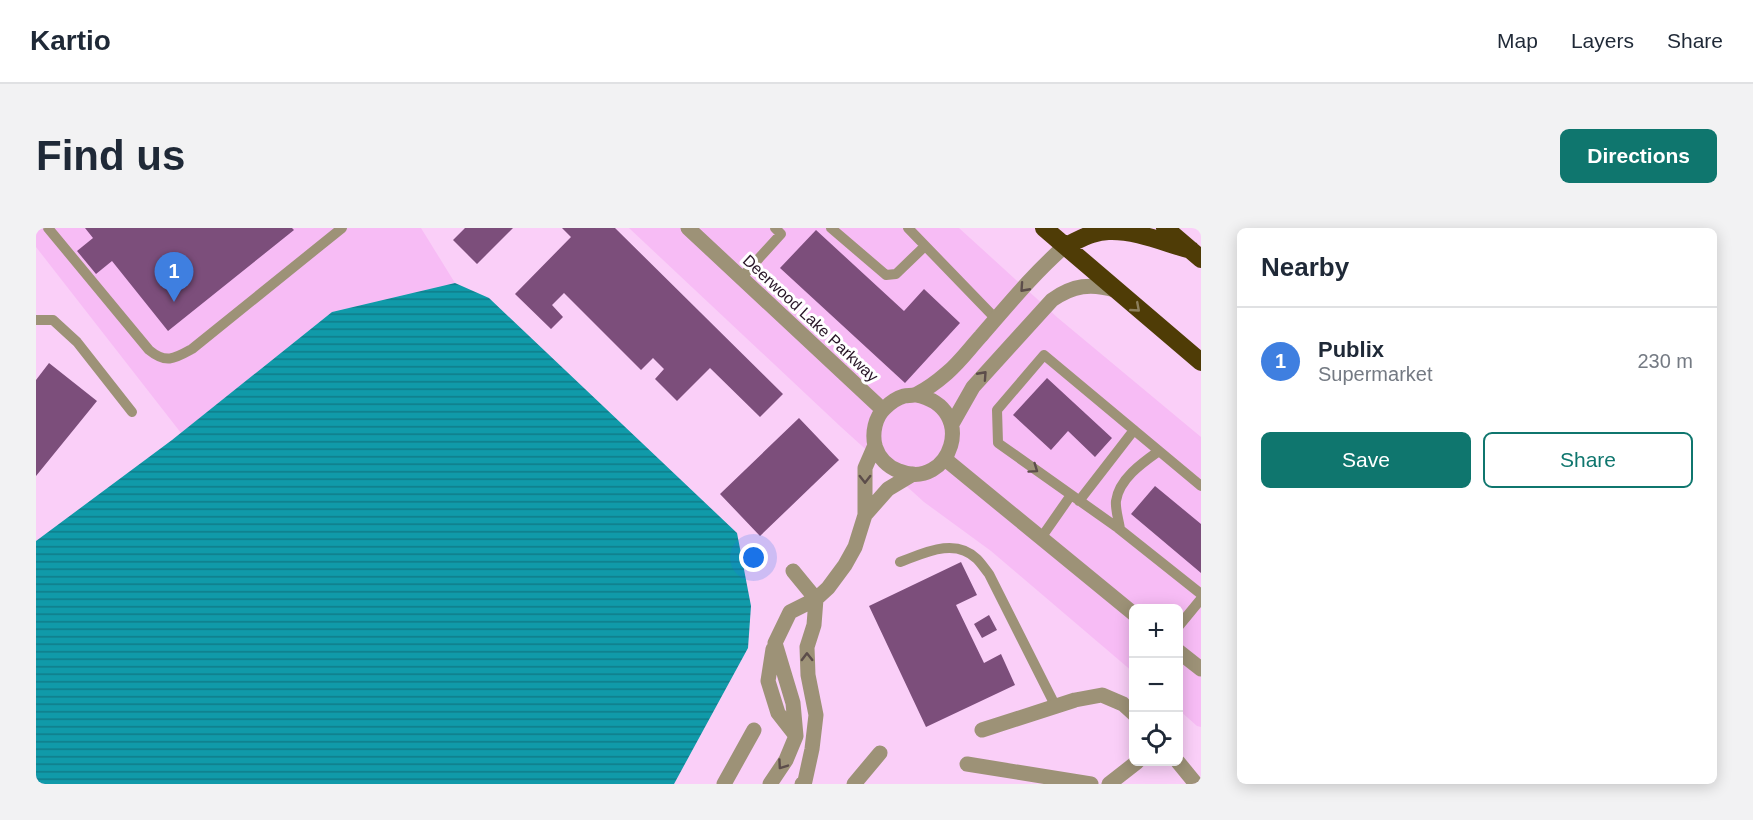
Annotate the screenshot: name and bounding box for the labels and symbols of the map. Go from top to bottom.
street label: Deerwood Lake Parkway [740,251,882,385]
pin: 1 [154,253,194,302]
one-way arrow [1020,281,1031,292]
one-way arrow [1129,301,1140,312]
one-way arrow [976,371,987,382]
one-way arrow [1028,462,1039,473]
one-way arrow [859,475,871,484]
your location [739,543,768,572]
one-way arrow [801,652,813,661]
one-way arrow [778,758,789,769]

